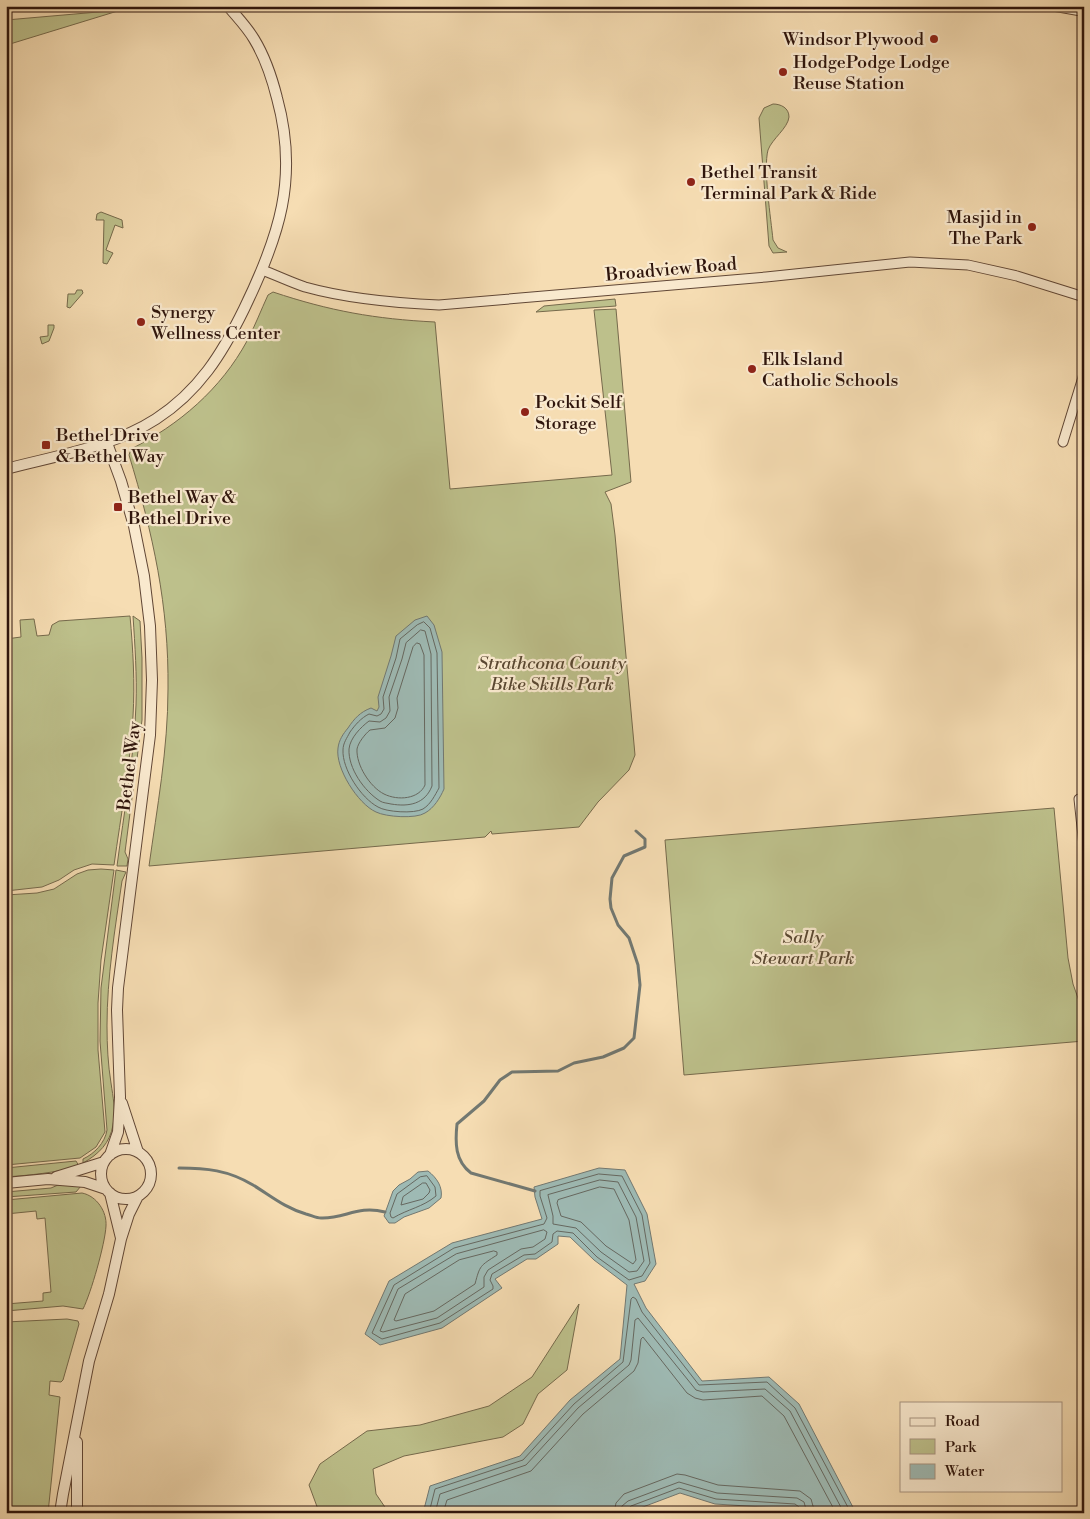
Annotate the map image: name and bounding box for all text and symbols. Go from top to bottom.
place label: Windsor Plywood [782,28,925,51]
marker: Windsor Plywood [928,33,940,45]
place label: HodgePodge Lodge Reuse Station [793,51,950,95]
marker: HodgePodge Lodge Reuse Station [777,66,789,78]
place label: Bethel Transit Terminal Park & Ride [700,161,877,205]
marker: Bethel Transit Terminal Park & Ride [685,176,697,188]
place label: Masjid in The Park [947,206,1024,250]
marker: Masjid in The Park [1026,221,1038,233]
street label: Broadview Road [603,252,738,287]
place label: Synergy Wellness Center [150,301,281,345]
marker: Synergy Wellness Center [135,316,147,328]
place label: Elk Island Catholic Schools [762,348,899,392]
marker: Elk Island Catholic Schools [746,363,758,375]
place label: Pockit Self Storage [535,391,623,435]
marker: Pockit Self Storage [519,406,531,418]
place label: Bethel Drive & Bethel Way [55,424,164,468]
marker: Bethel Drive & Bethel Way [40,439,52,451]
place label: Bethel Way & Bethel Drive [127,486,237,530]
marker: Bethel Way & Bethel Drive [112,501,124,513]
park label: Strathcona County Bike Skills Park [478,652,627,696]
street label: Bethel Way [112,720,146,813]
park label: Sally Stewart Park [752,926,854,970]
legend [900,1402,1062,1492]
text: Road [945,1412,980,1431]
text: Park [945,1438,977,1457]
text: Water [944,1462,985,1481]

